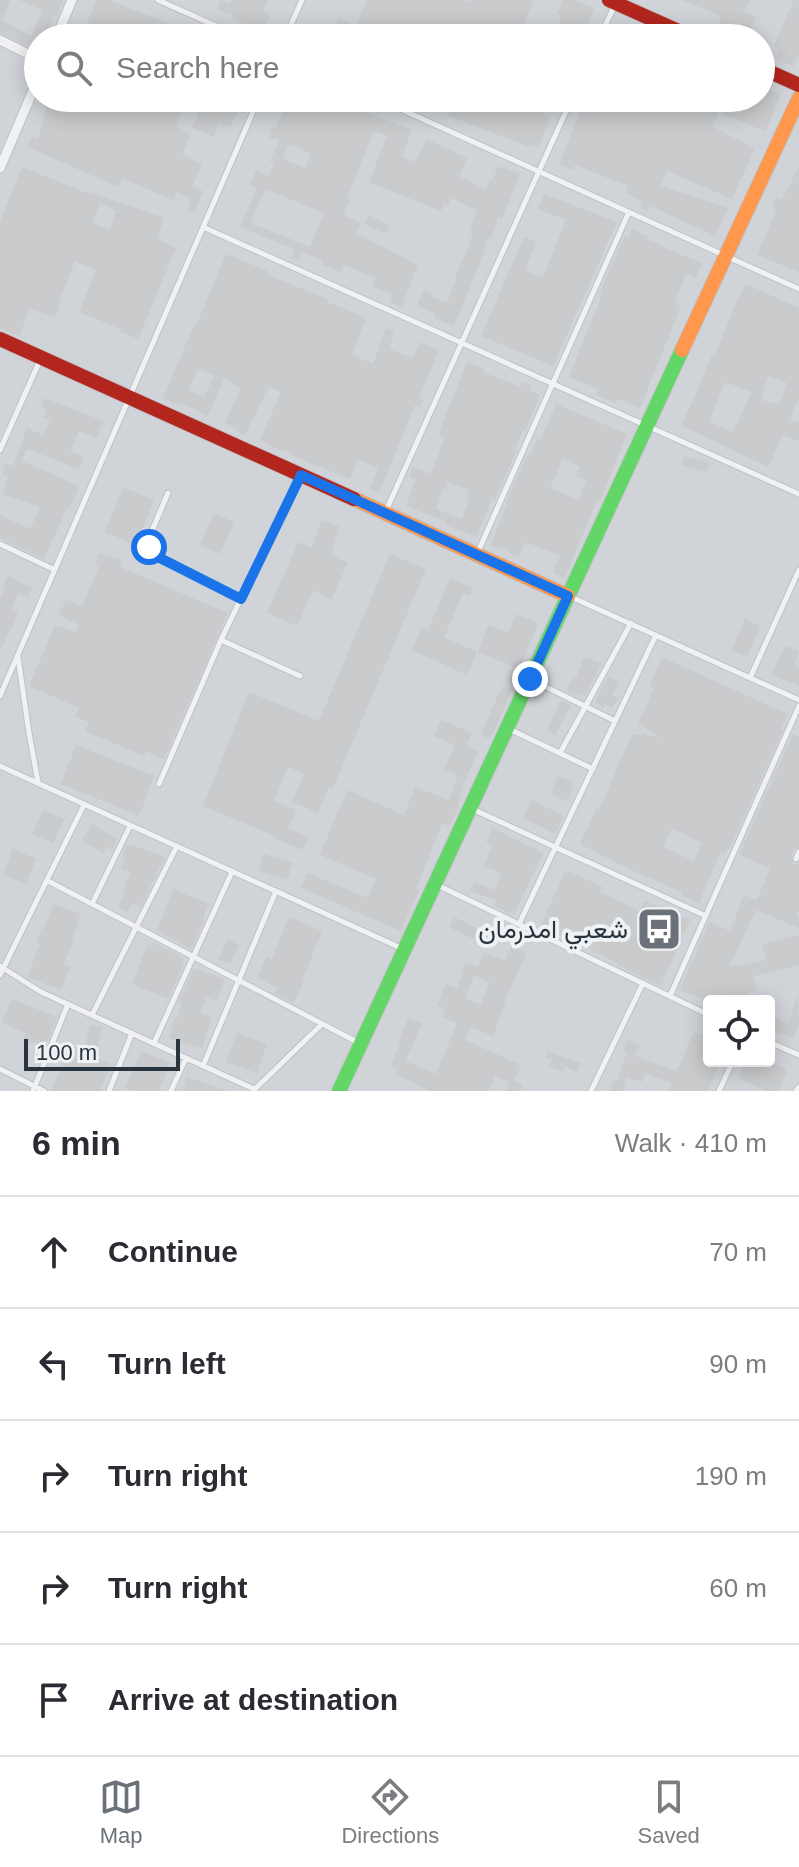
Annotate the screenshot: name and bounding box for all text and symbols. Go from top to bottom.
search box [24,24,775,112]
icon: search [52,46,96,90]
text: Search here [116,51,279,84]
route start [131,529,167,565]
route end [512,661,548,697]
bus stop icon: شعبي امدرمان [635,905,683,953]
place label: شعبي امدرمان [478,914,628,950]
map controls [703,995,775,1067]
button: locate [703,995,775,1067]
scale bar [24,1035,180,1071]
text: 100 m [36,1040,97,1065]
text: 6 min [32,1124,121,1162]
text: Walk · 410 m [615,1128,767,1158]
icon: ahead [32,1230,76,1274]
text: Continue [108,1235,238,1268]
text: 70 m [709,1237,767,1267]
icon: left [32,1342,76,1386]
text: Turn left [108,1347,226,1380]
text: 90 m [709,1349,767,1379]
icon: right [32,1454,76,1498]
text: Turn right [108,1459,247,1492]
text: 190 m [695,1461,767,1491]
icon: right [32,1566,76,1610]
text: Turn right [108,1571,247,1604]
text: 60 m [709,1573,767,1603]
icon: arrive [32,1678,76,1722]
text: Arrive at destination [108,1683,398,1716]
tab: Map [99,1775,143,1849]
tab: Directions [341,1775,439,1849]
tab: Saved [637,1775,700,1849]

